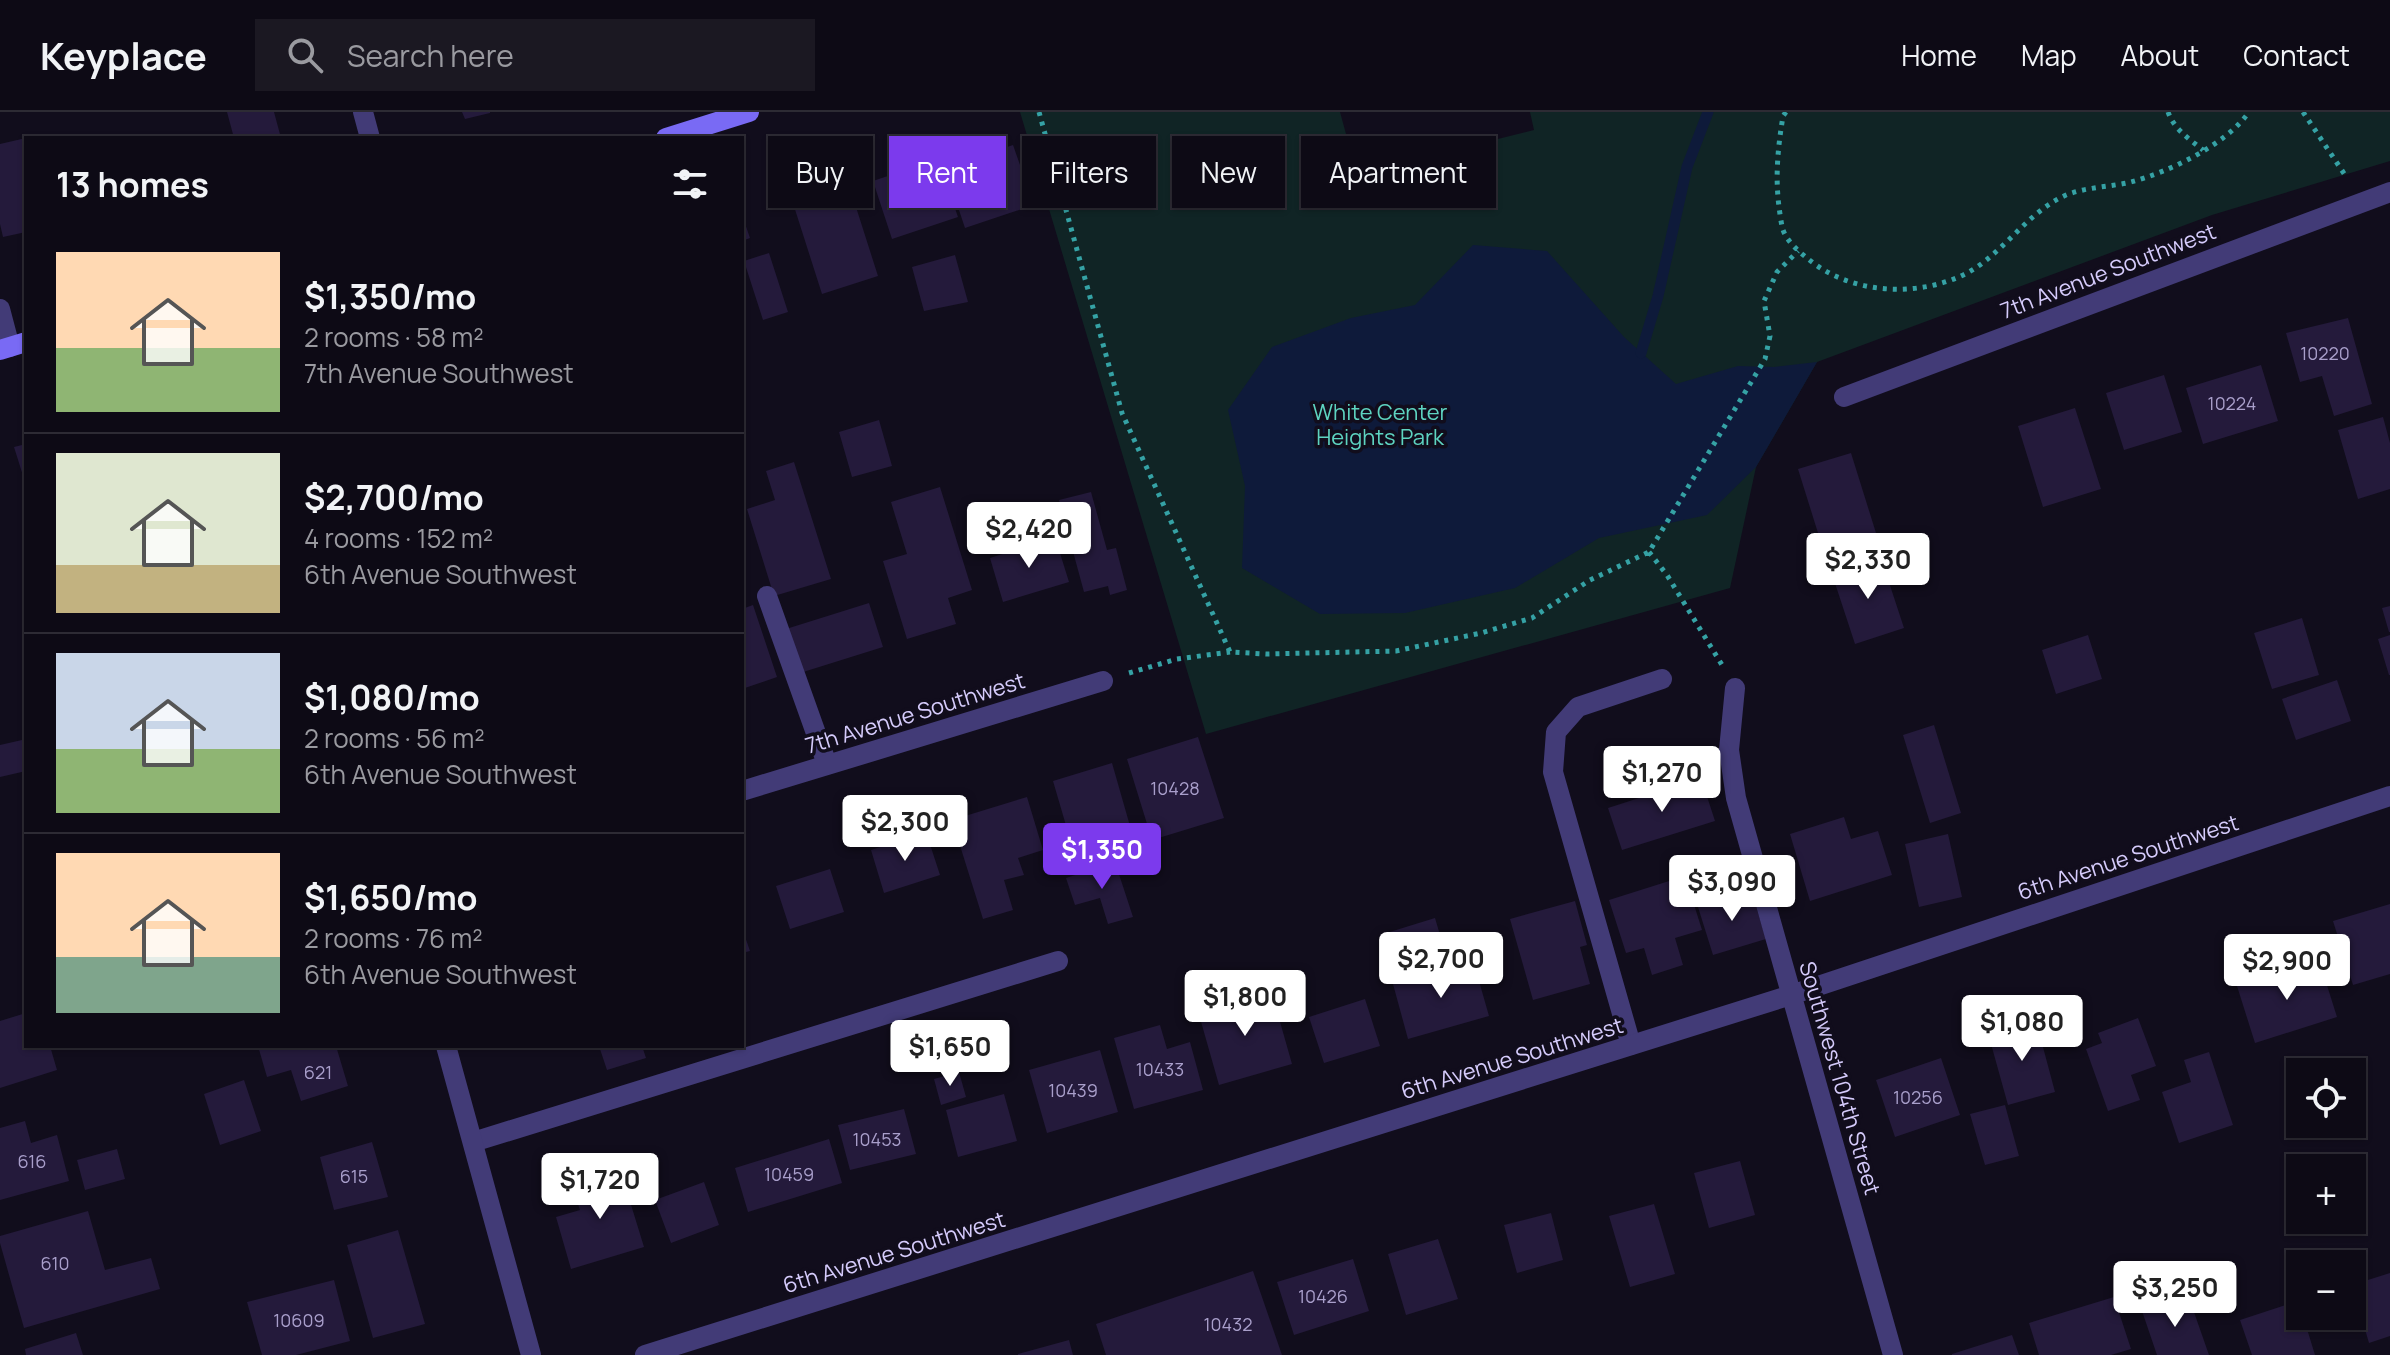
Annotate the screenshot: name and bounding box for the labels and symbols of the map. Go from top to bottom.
street label: 7th Avenue Southwest [1996,216,2220,326]
house number: 10220 [2300,341,2350,365]
house number: 10224 [2208,391,2256,415]
park label: White Center Heights Park [1313,397,1448,452]
pin: $2,420 [964,502,1094,570]
pin: $2,330 [1803,533,1933,601]
street label: 7th Avenue Southwest [801,665,1029,761]
pin: $1,270 [1597,746,1727,814]
house number: 10428 [1150,776,1200,800]
pin: $2,300 [840,795,970,863]
street label: 6th Avenue Southwest [2014,807,2243,907]
pin: $1,350 [1037,823,1167,891]
pin: $3,090 [1667,855,1797,923]
pin: $2,700 [1376,932,1506,1000]
pin: $2,900 [2222,934,2352,1002]
street label: Southwest 104th Street [1792,958,1888,1198]
pin: $1,800 [1180,970,1310,1038]
pin: $1,080 [1957,995,2087,1063]
street label: 6th Avenue Southwest [1397,1010,1627,1106]
pin: $1,650 [885,1020,1015,1088]
house number: 10433 [1136,1057,1184,1081]
house number: 621 [304,1060,332,1084]
house number: 10439 [1048,1078,1098,1102]
house number: 10256 [1893,1085,1943,1109]
house number: 10453 [853,1127,901,1151]
house number: 616 [17,1149,47,1173]
pin: $1,720 [535,1153,665,1221]
house number: 10459 [764,1162,814,1186]
house number: 615 [340,1164,368,1188]
street label: 6th Avenue Southwest [779,1204,1009,1300]
house number: 610 [41,1251,69,1275]
pin: $3,250 [2110,1261,2240,1329]
house number: 10426 [1298,1284,1348,1308]
house number: 10609 [273,1308,325,1332]
house number: 10432 [1204,1312,1252,1336]

